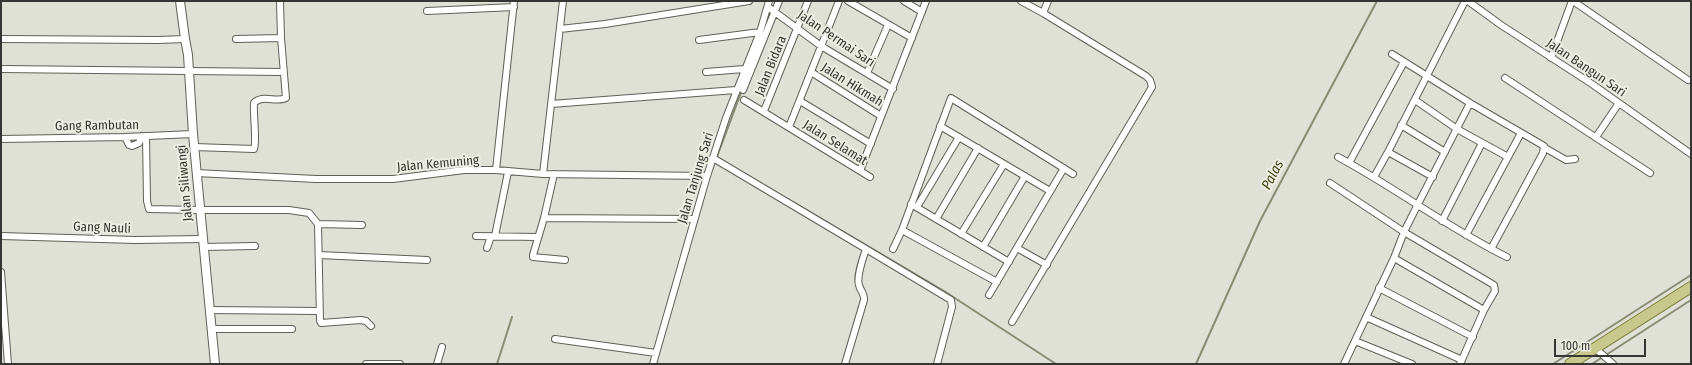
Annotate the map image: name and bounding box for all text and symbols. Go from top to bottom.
street label: Jalan Permai Sari [794,7,878,71]
street label: Jalan Bidara [752,34,790,98]
street label: Jalan Bangun Sari [1543,36,1629,100]
street label: Jalan Hikmah [818,60,886,110]
street label: Gang Rambutan [55,117,139,135]
street label: Jalan Selamat [800,117,870,169]
street label: Jalan Tanjung Sari [675,130,717,226]
street label: Jalan Siliwangi [174,144,196,222]
street label: Jalan Kemuning [396,153,480,175]
water label: Palas [1258,157,1288,193]
street label: Gang Nauli [73,219,131,237]
scale bar [1556,331,1648,357]
text: 100 m [1561,339,1590,353]

